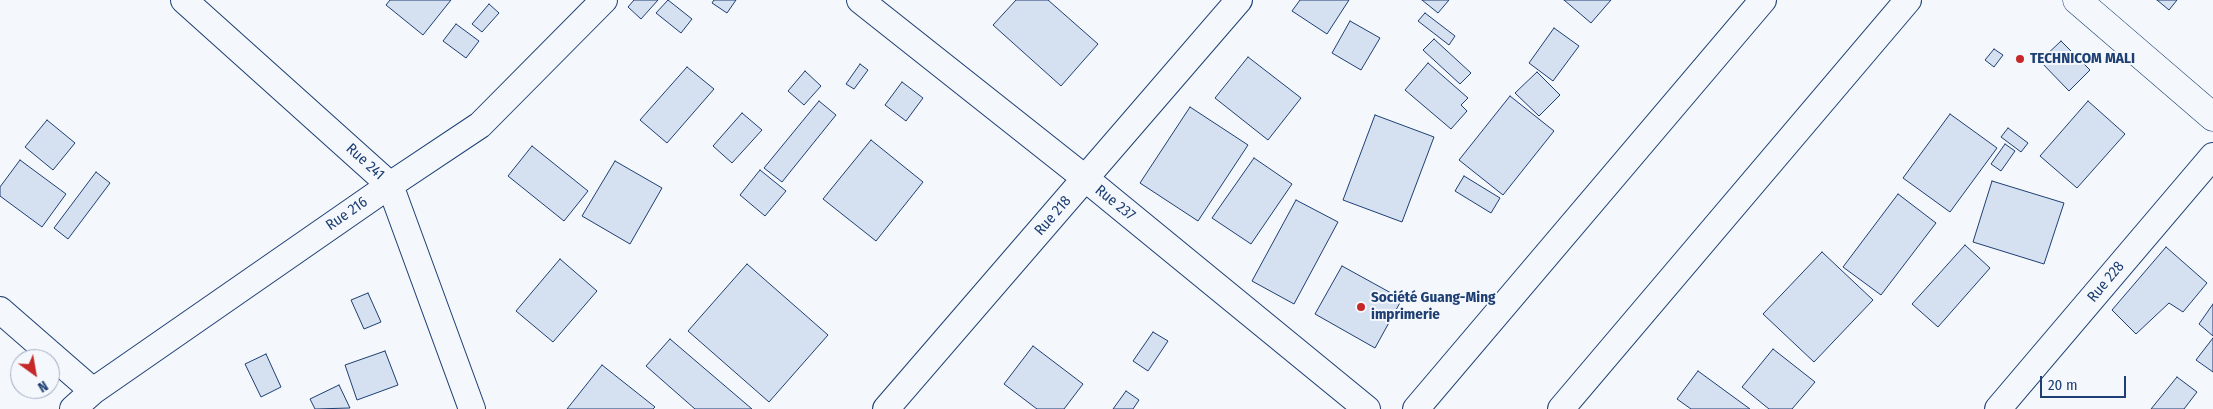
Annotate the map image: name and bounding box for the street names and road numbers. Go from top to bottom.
street label: Rue 241 [342,140,388,184]
street label: Rue 237 [1091,181,1139,225]
street label: Rue 216 [323,193,371,235]
street label: Rue 218 [1031,193,1075,239]
street label: Rue 228 [2084,258,2128,306]

